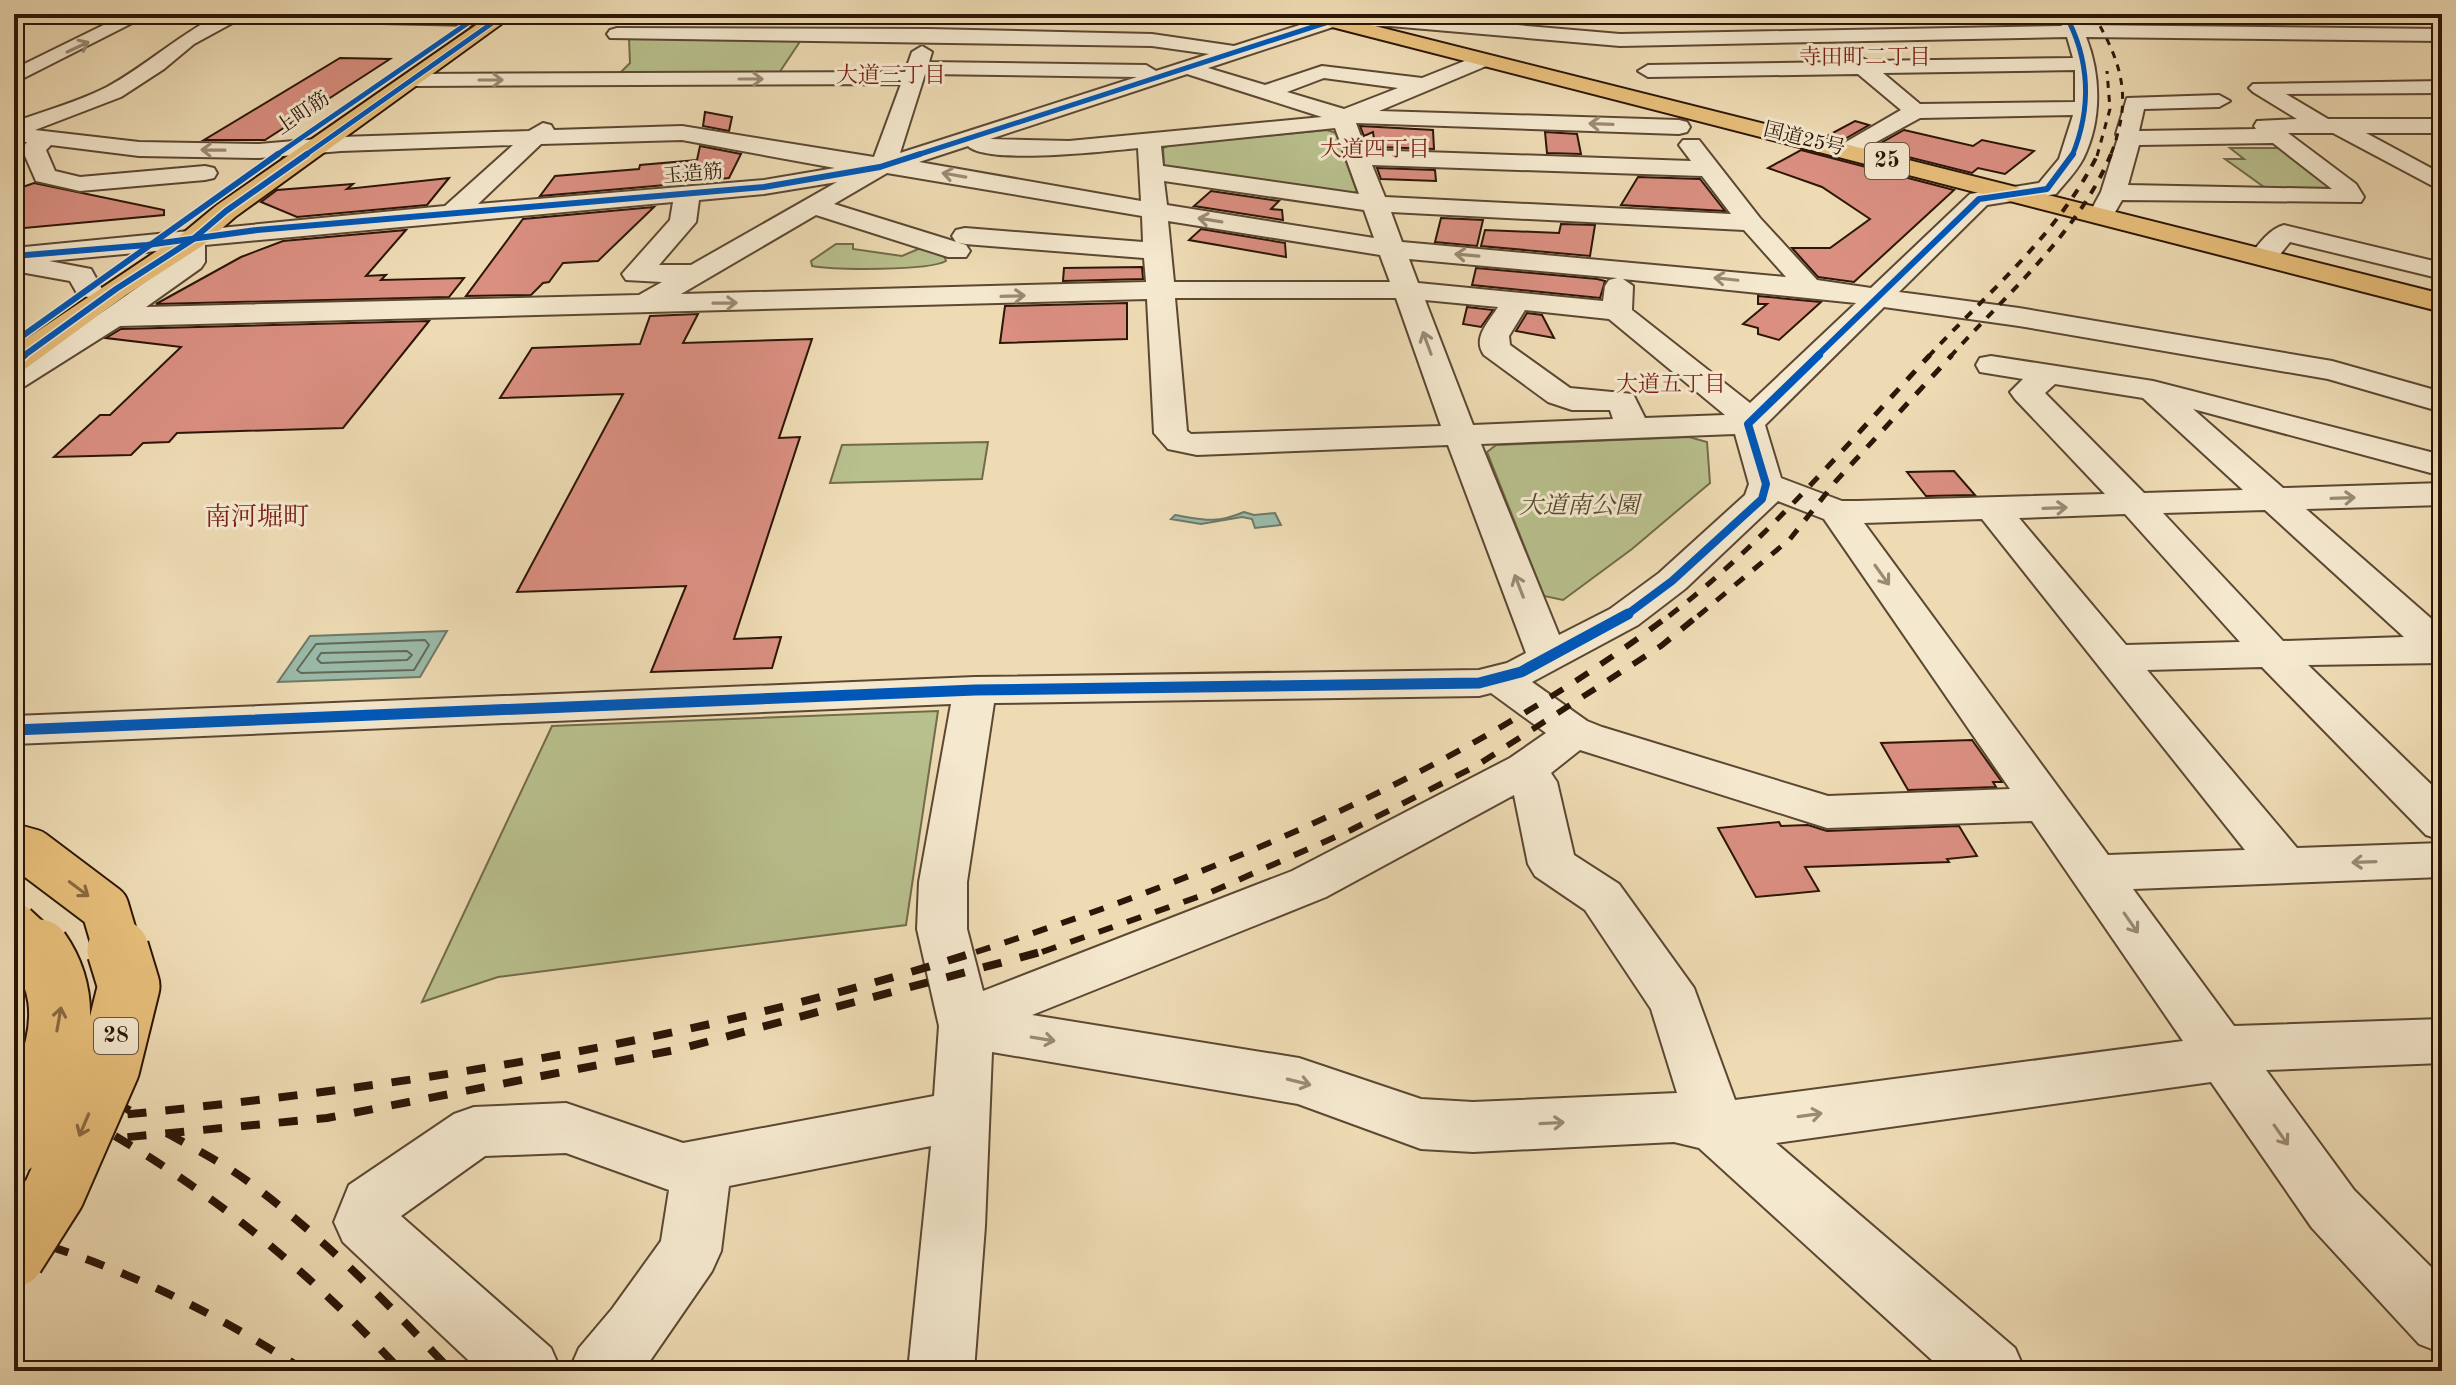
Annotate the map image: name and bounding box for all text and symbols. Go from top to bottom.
one-way arrow [66,39,90,54]
district label: 寺田町二丁目 [1799,45,1931,69]
district label: 大道三丁目 [836,63,946,87]
one-way arrow [737,71,764,87]
one-way arrow [477,72,504,88]
street label: 上町筋 [271,87,333,139]
one-way arrow [1588,117,1615,132]
street label: 国道25号 [1761,118,1847,160]
district label: 大道四丁目 [1320,137,1430,161]
one-way arrow [200,142,227,158]
road number: 25 [1865,143,1909,179]
street label: 玉造筋 [662,160,724,188]
one-way arrow [941,167,967,182]
one-way arrow [1197,212,1223,227]
one-way arrow [1454,248,1481,263]
one-way arrow [1713,272,1740,287]
one-way arrow [999,288,1026,303]
one-way arrow [711,296,738,311]
one-way arrow [1419,331,1433,356]
district label: 大道五丁目 [1616,372,1726,396]
one-way arrow [2329,491,2356,506]
park label: 大道南公園 [1519,492,1643,519]
one-way arrow [2041,500,2068,516]
district label: 南河堀町 [205,503,309,531]
one-way arrow [1874,563,1890,585]
one-way arrow [1511,574,1526,599]
one-way arrow [2351,855,2378,870]
one-way arrow [68,881,90,897]
one-way arrow [2122,912,2139,933]
one-way arrow [53,1007,68,1032]
road number: 28 [94,1018,138,1054]
one-way arrow [1030,1032,1055,1047]
one-way arrow [1286,1076,1312,1091]
one-way arrow [1797,1107,1822,1122]
one-way arrow [75,1112,90,1137]
one-way arrow [1538,1115,1565,1130]
one-way arrow [2273,1124,2289,1146]

